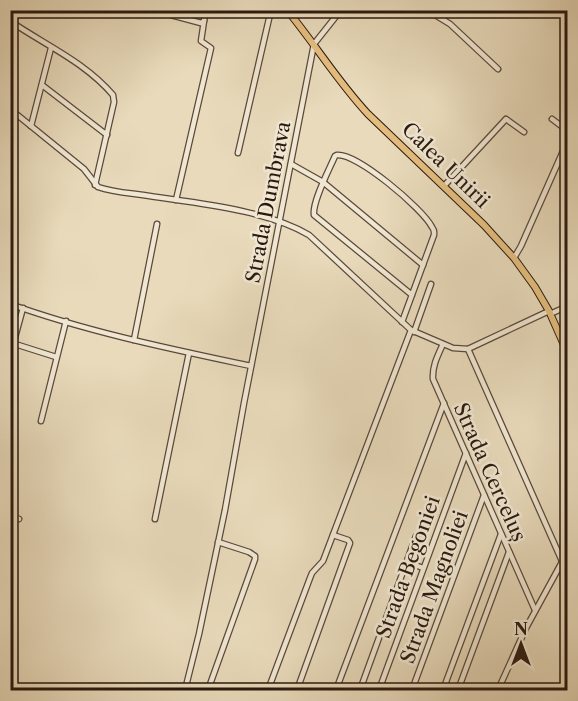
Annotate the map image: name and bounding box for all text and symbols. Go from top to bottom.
street label: Calea Unirii [397,117,495,213]
street label: Strada Dumbrava [241,119,296,285]
street label: Strada Cerceluș [449,399,531,545]
street label: Strada Begoniei [371,493,445,641]
street label: Strada Magnoliei [395,507,473,667]
north arrow [491,614,551,674]
text: N [514,619,528,639]

